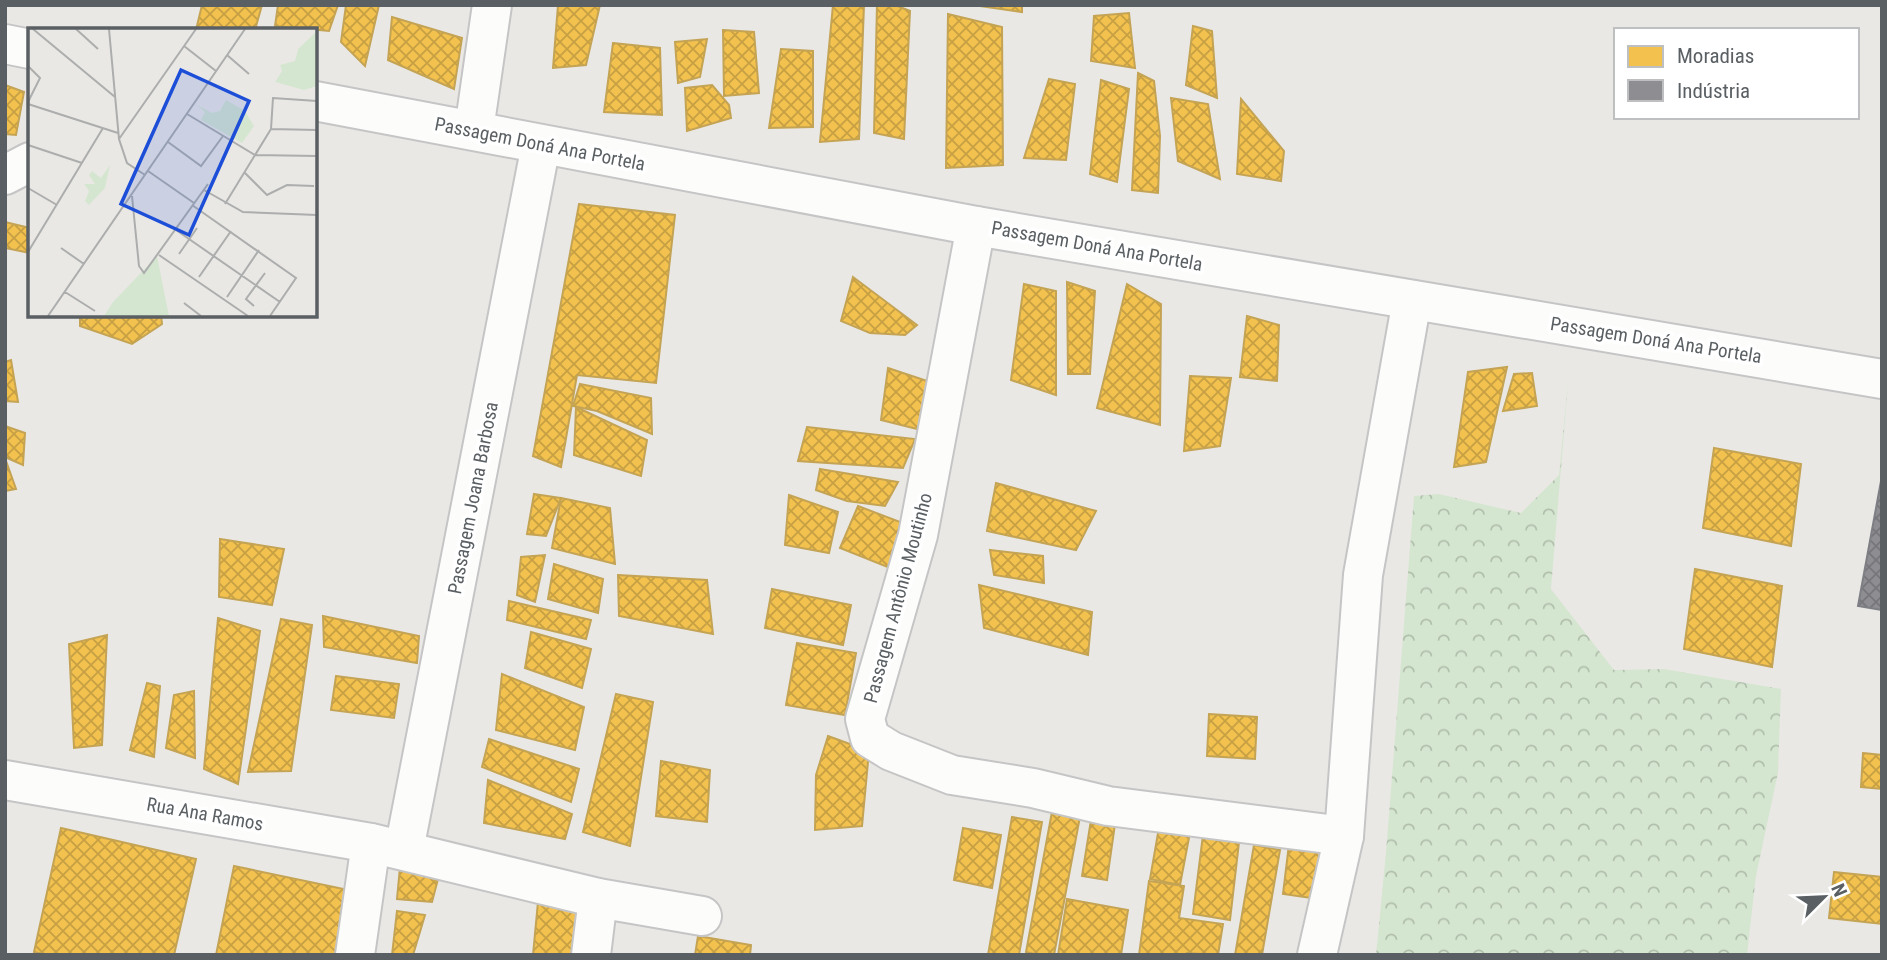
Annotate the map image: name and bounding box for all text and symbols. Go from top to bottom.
inset map [28,28,317,317]
legend [1614,28,1859,119]
text: Moradias [1677,44,1754,68]
text: Indústria [1677,79,1750,103]
street label: Passagem Doná Ana Portela [433,112,647,176]
street label: Passagem Doná Ana Portela [990,216,1204,276]
street label: Passagem Doná Ana Portela [1549,312,1763,368]
street label: Passagem Joana Barbosa [443,400,503,596]
street label: Passagem Antônio Moutinho [859,490,937,706]
street label: Rua Ana Ramos [145,792,265,836]
north arrow [1789,862,1859,932]
text: N [1826,880,1852,900]

